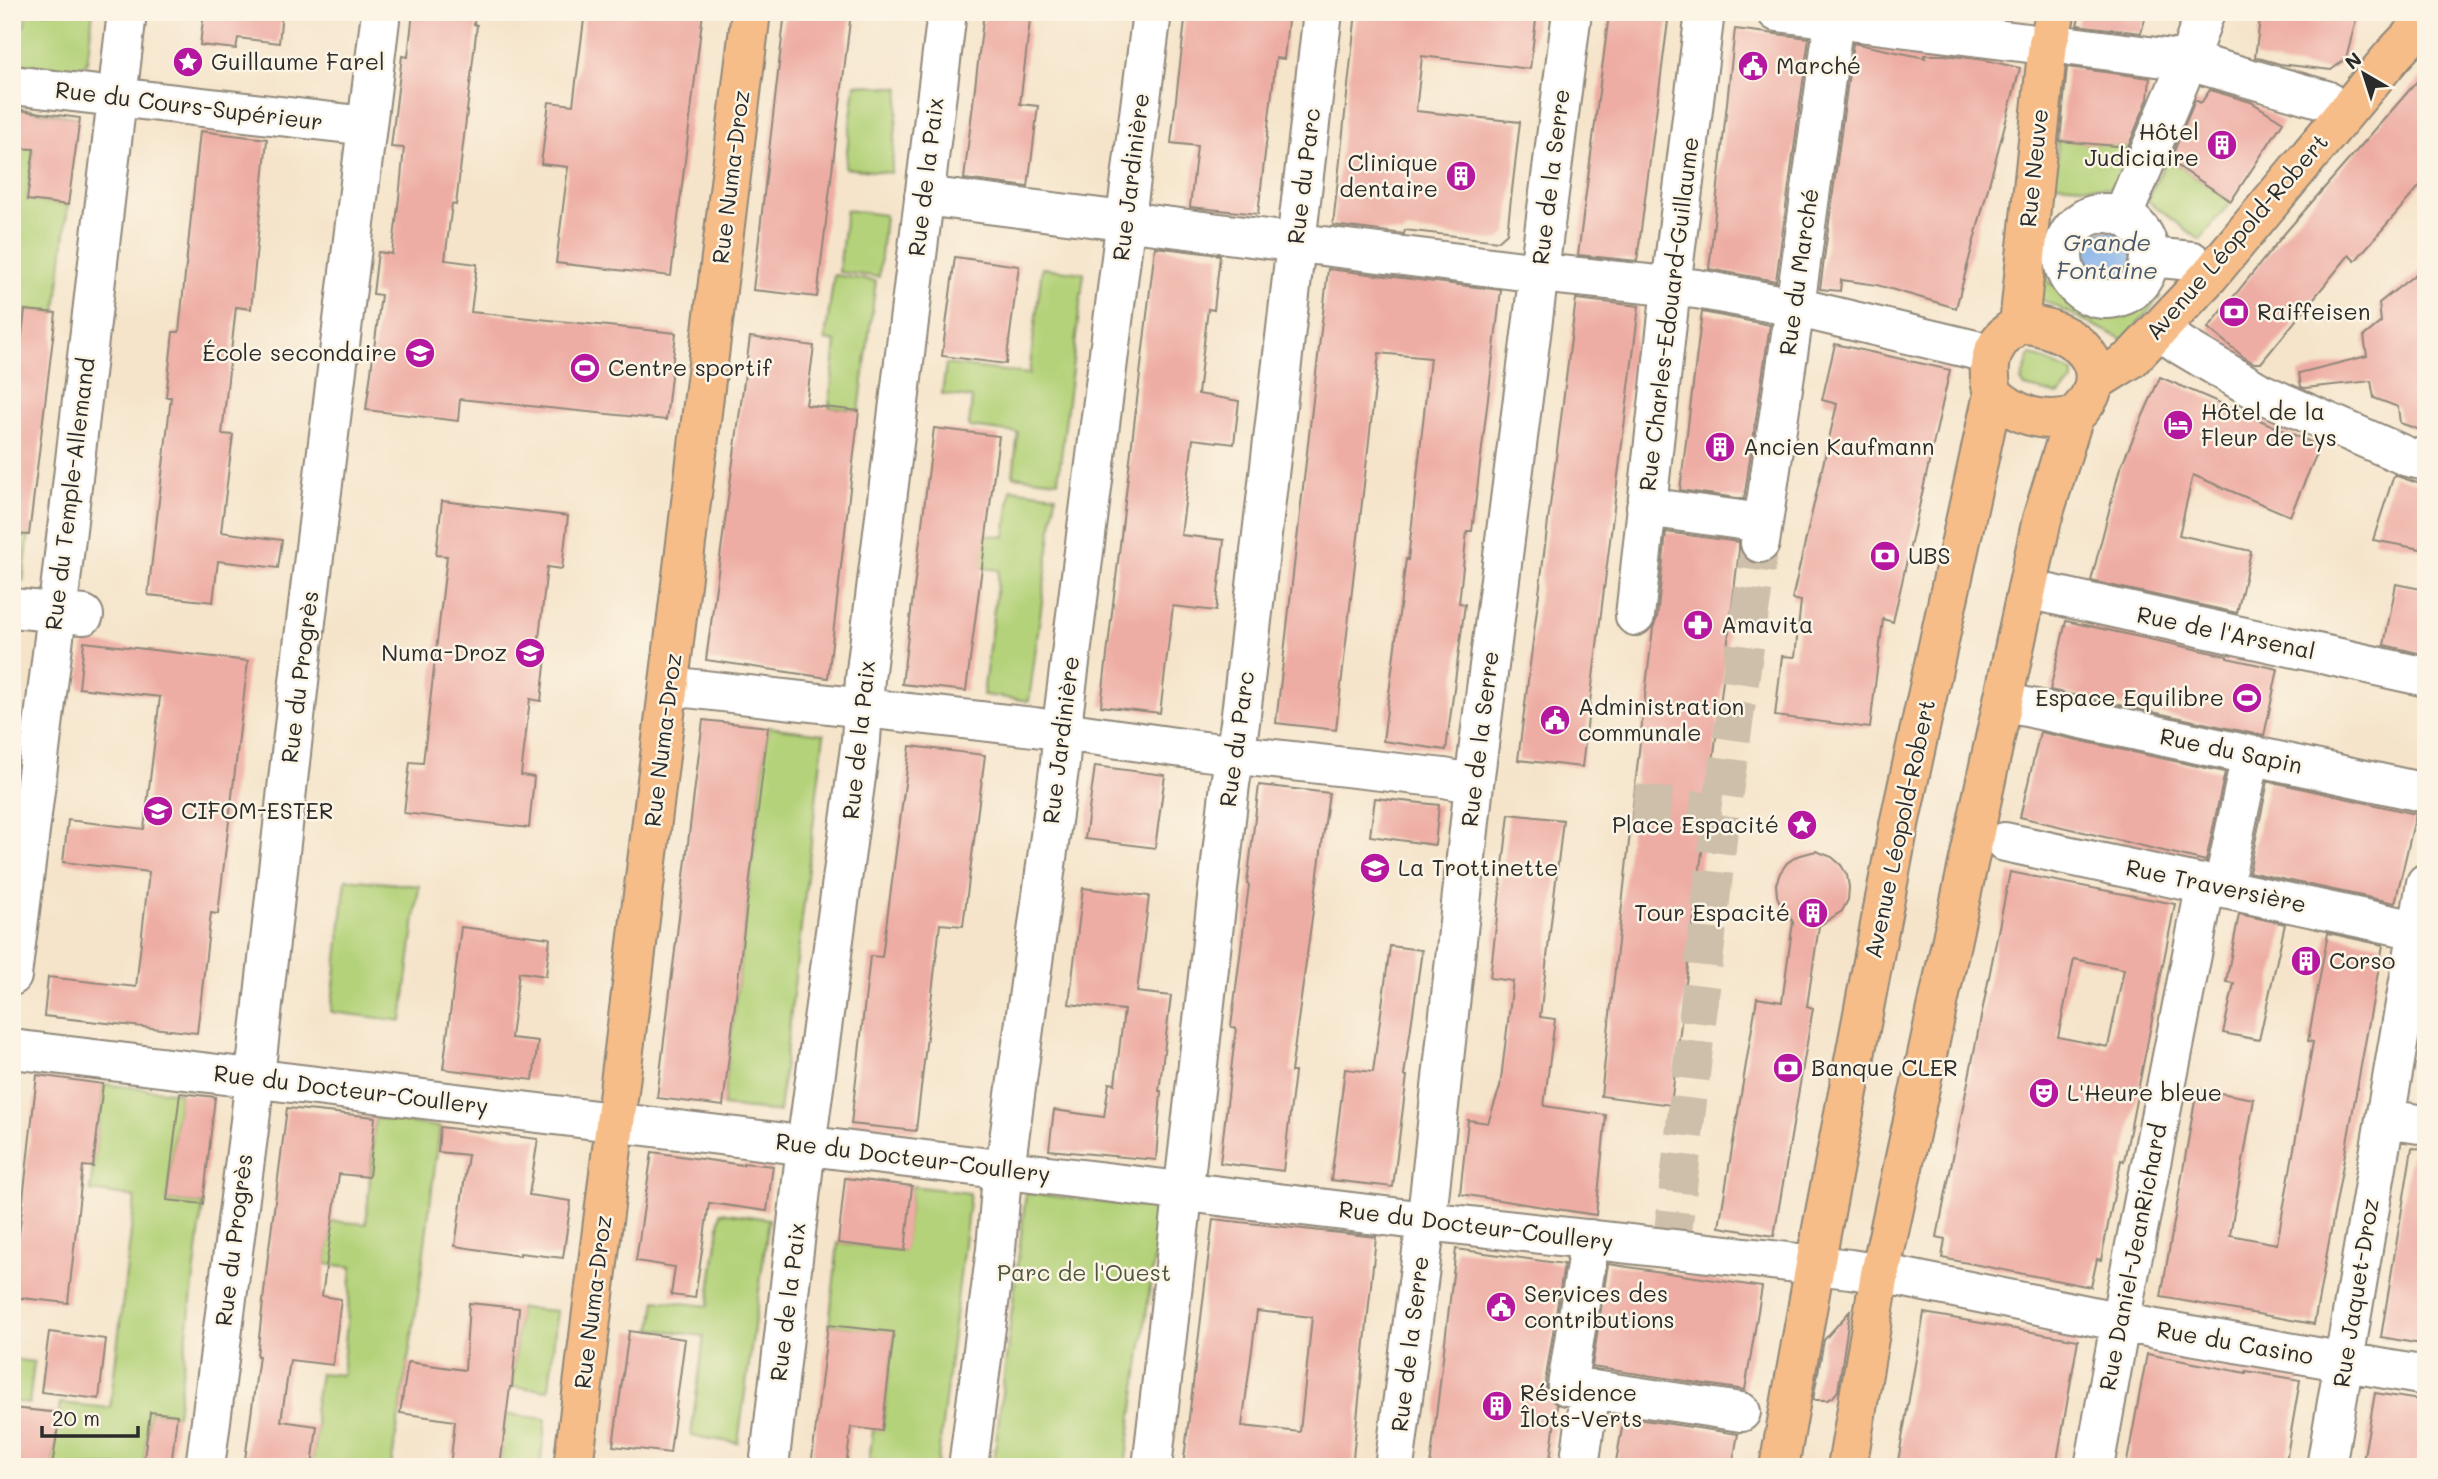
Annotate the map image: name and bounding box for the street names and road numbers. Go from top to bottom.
street label: Rue du Cours-Supérieur [54,74,325,136]
street label: Rue de la Serre [1524,87,1576,267]
street label: Rue Numa-Droz [704,88,756,265]
street label: Rue Jardinière [1105,91,1155,262]
street label: Rue de la Paix [900,96,950,258]
street label: Rue du Parc [1280,106,1326,246]
street label: Rue Neuve [2012,107,2054,229]
street label: Avenue Léopold-Robert [2138,127,2334,346]
street label: Rue Charles-Edouard-Guillaume [1631,135,1705,493]
street label: Rue du Marché [1771,186,1825,357]
street label: Rue du Temple-Allemand [37,356,101,632]
street label: Rue du Progrès [274,589,324,765]
street label: Rue de l'Arsenal [2134,598,2318,666]
street label: Rue de la Serre [1453,649,1505,829]
street label: Rue Numa-Droz [636,651,688,828]
street label: Rue Jardinière [1035,654,1085,825]
street label: Rue de la Paix [835,659,881,821]
street label: Rue du Parc [1212,669,1260,809]
street label: Avenue Léopold-Robert [1857,697,1941,961]
street label: Rue du Sapin [2157,720,2305,780]
street label: Rue Traversière [2123,851,2309,919]
street label: Rue du Docteur-Coullery [212,1057,490,1121]
street label: Rue Daniel-JeanRichard [2091,1121,2173,1393]
street label: Rue du Docteur-Coullery [774,1125,1052,1189]
street label: Rue du Progrès [208,1152,258,1328]
street label: Rue du Docteur-Coullery [1337,1193,1615,1257]
street label: Rue Jaquet-Droz [2325,1196,2385,1390]
street label: Rue Numa-Droz [566,1213,618,1390]
street label: Rue de la Paix [762,1221,812,1383]
street label: Rue de la Serre [1383,1254,1435,1434]
street label: Rue du Casino [2154,1313,2316,1371]

